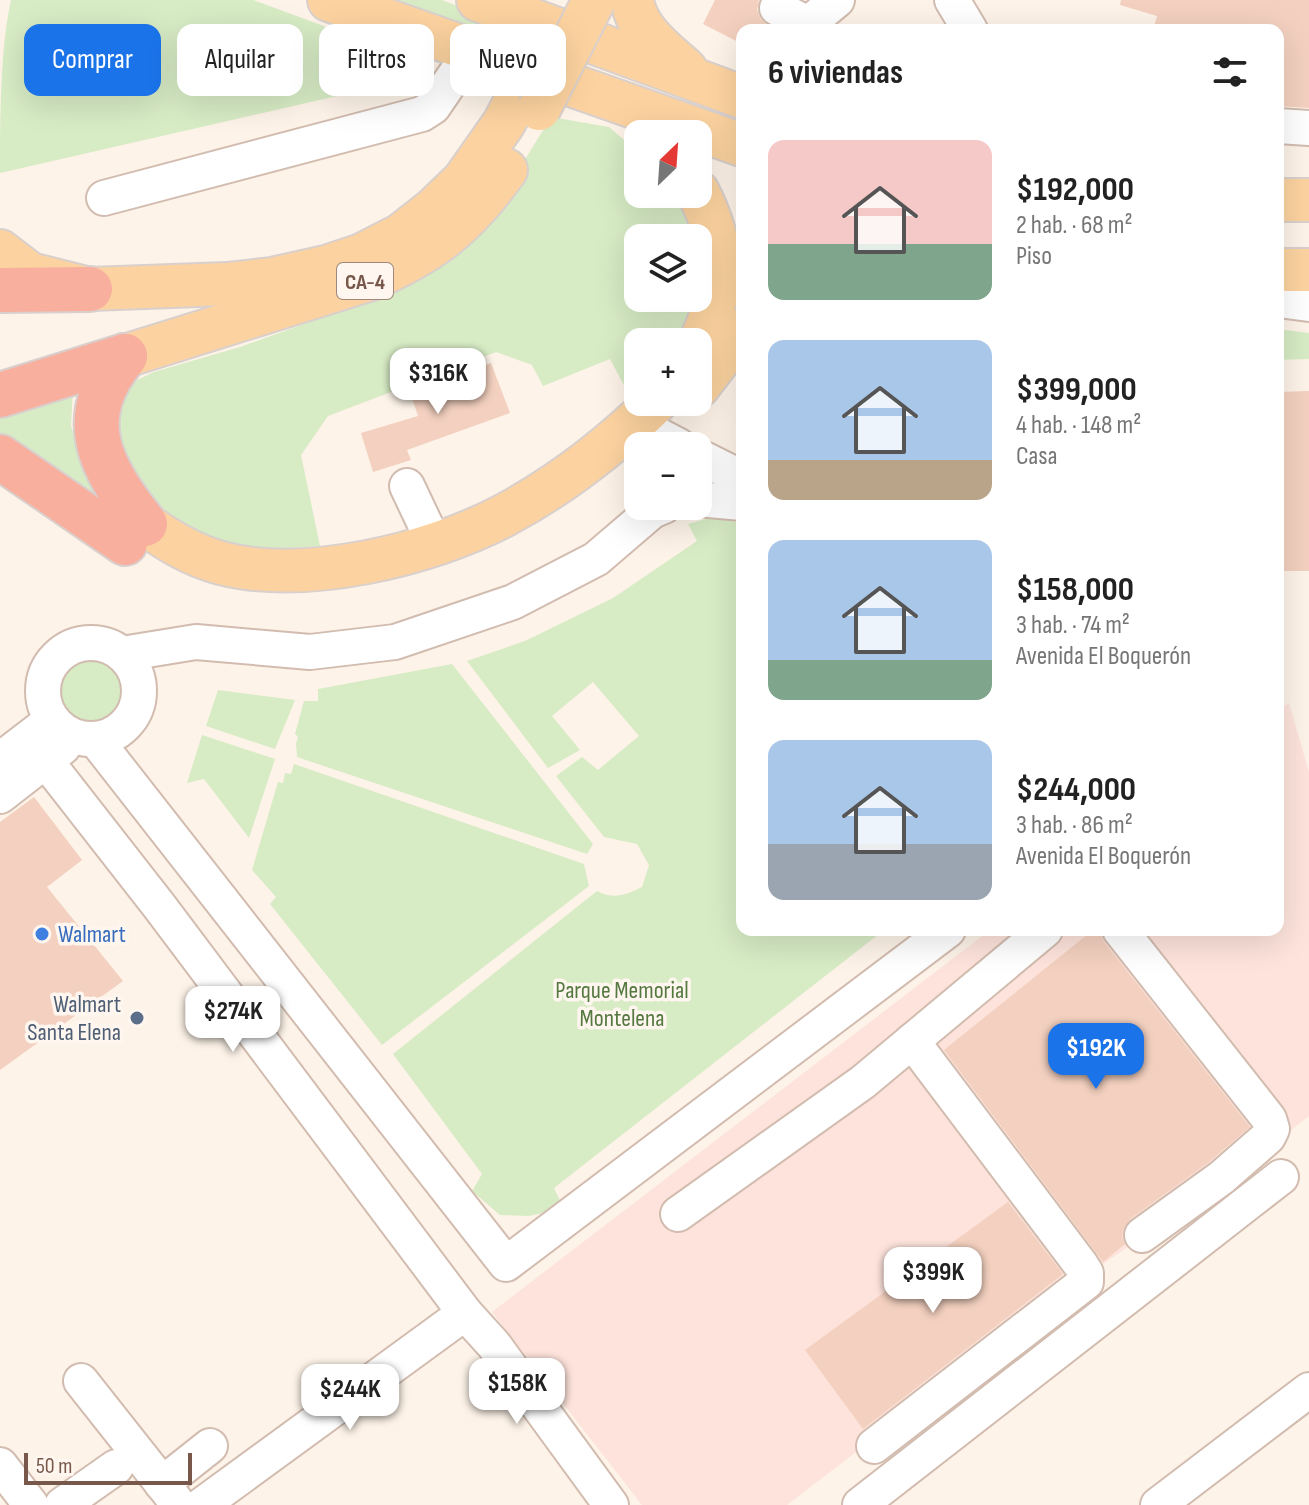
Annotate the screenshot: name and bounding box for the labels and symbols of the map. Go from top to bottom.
north arrow [624,120,712,208]
road number: CA-4 [337,263,393,299]
pin: $316K [382,348,494,416]
place label: Walmart [58,920,126,949]
marker: Walmart [33,925,51,943]
park label: Parque Memorial Montelena [555,976,689,1033]
pin: $274K [177,986,289,1054]
place label: Walmart Santa Elena [27,990,121,1047]
marker: Walmart Santa Elena [128,1009,146,1027]
pin: $192K [1040,1023,1152,1091]
pin: $399K [877,1247,989,1315]
pin: $158K [461,1358,573,1426]
pin: $244K [294,1364,406,1432]
scale bar [24,1449,192,1485]

